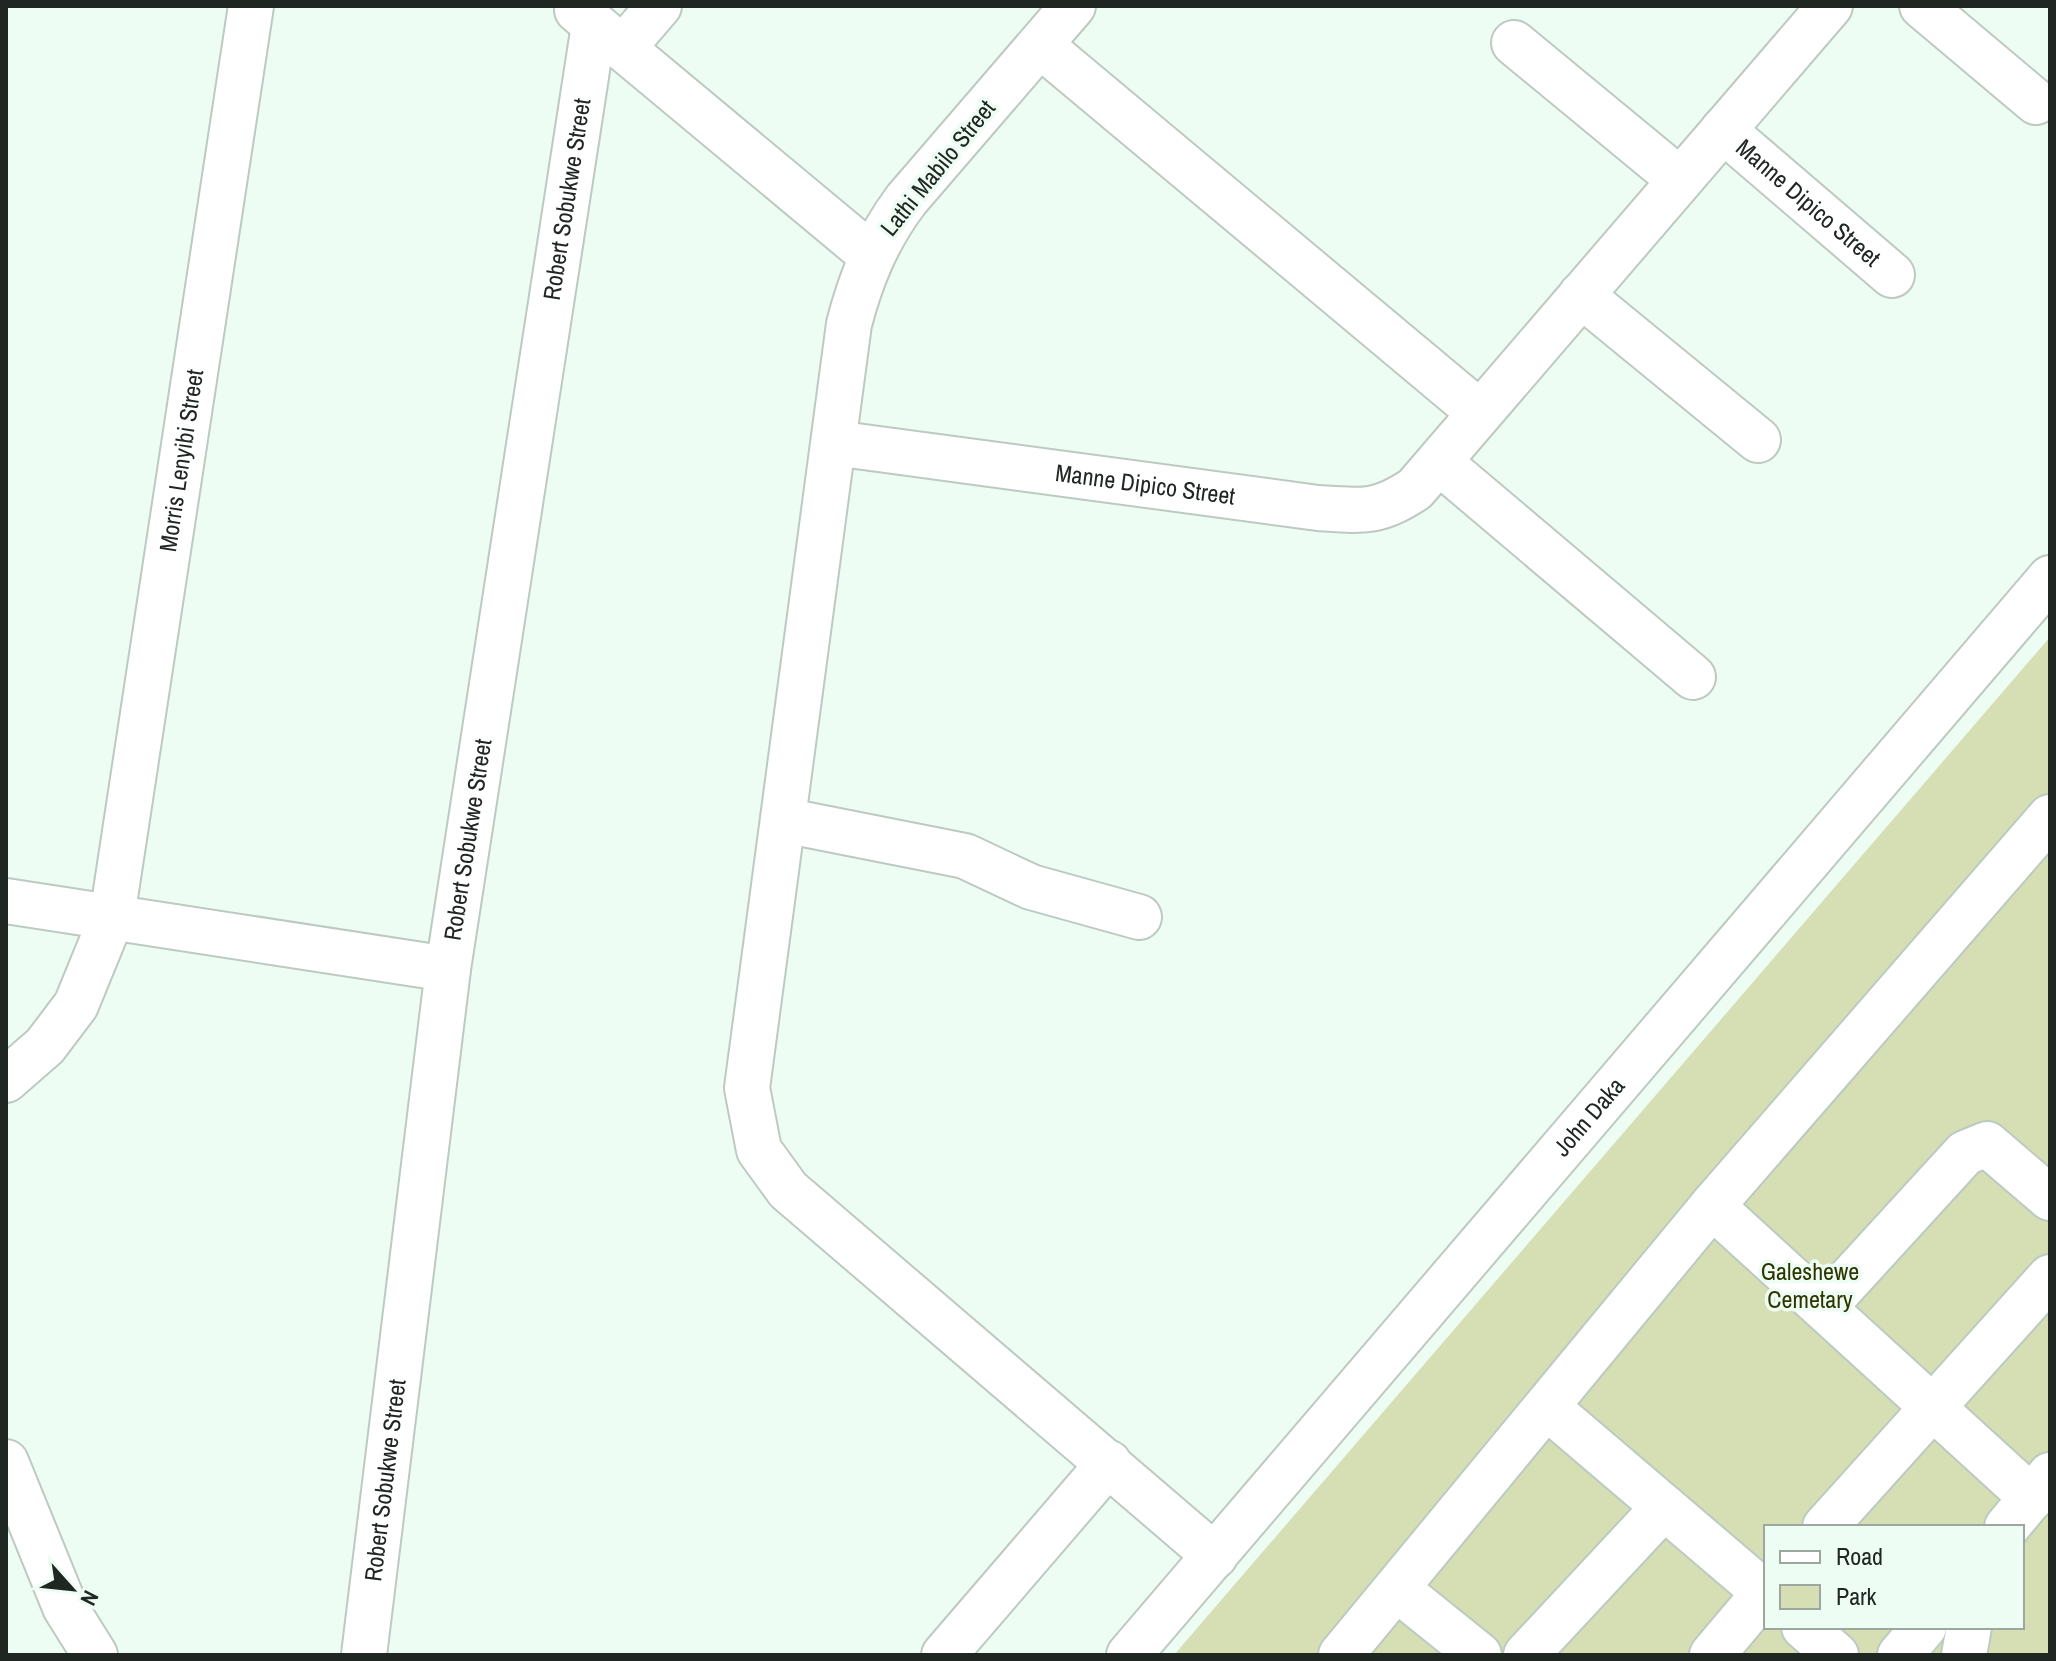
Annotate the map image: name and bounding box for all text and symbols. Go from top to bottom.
street label: Lathi Mabilo Street [872,92,1002,242]
street label: Robert Sobukwe Street [535,96,598,302]
street label: Manne Dipico Street [1730,131,1888,273]
street label: Morris Lenyibi Street [151,366,210,554]
street label: Manne Dipico Street [1054,456,1238,512]
street label: Robert Sobukwe Street [436,736,498,943]
street label: John Daka [1546,1070,1631,1162]
park label: Galeshewe Cemetary [1761,1255,1859,1315]
street label: Robert Sobukwe Street [356,1377,413,1583]
legend [1764,1525,2024,1629]
text: Road [1836,1540,1883,1572]
north arrow [32,1549,112,1629]
text: Park [1836,1580,1877,1612]
text: N [73,1585,106,1611]

